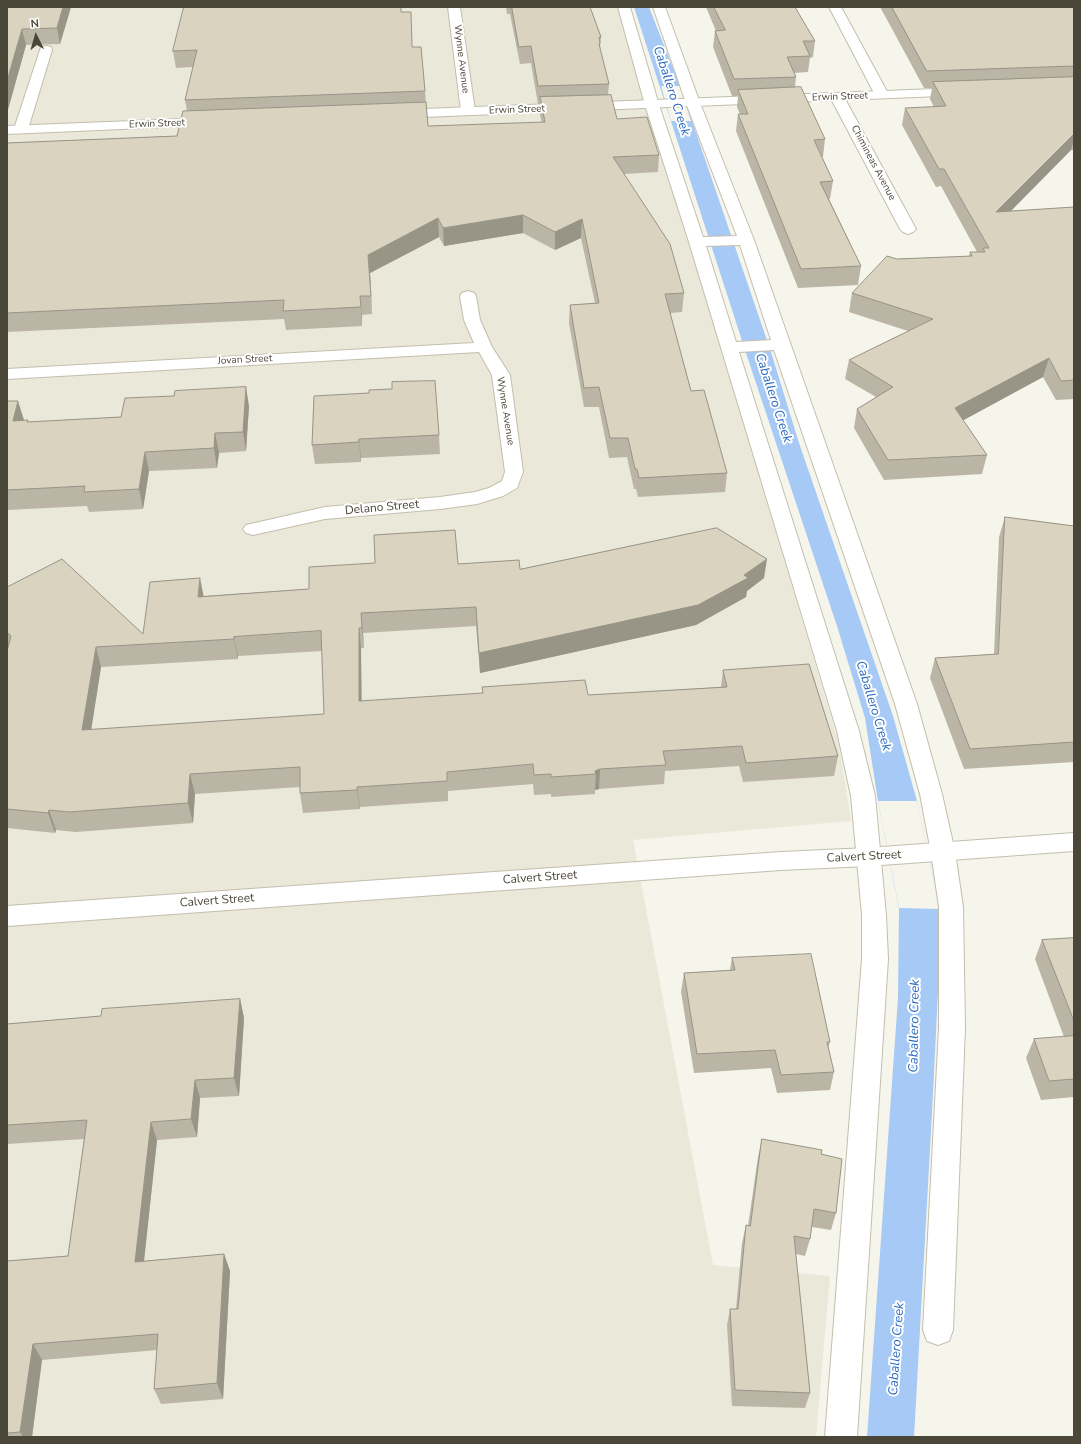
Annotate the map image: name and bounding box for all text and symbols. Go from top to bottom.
north arrow [16,16,56,56]
text: N [30,16,40,31]
street label: Wynne Avenue [451,24,471,94]
water label: Caballero Creek [649,44,693,138]
street label: Erwin Street [812,90,868,104]
street label: Erwin Street [489,103,545,117]
street label: Erwin Street [129,117,185,131]
street label: Chimineas Avenue [848,123,898,203]
water label: Caballero Creek [751,351,795,445]
street label: Jovan Street [217,353,273,367]
street label: Wynne Avenue [494,376,516,446]
street label: Delano Street [344,498,420,518]
water label: Caballero Creek [852,659,894,753]
street label: Calvert Street [826,848,902,866]
street label: Calvert Street [502,868,578,888]
street label: Calvert Street [179,891,255,911]
water label: Caballero Creek [906,979,924,1073]
water label: Caballero Creek [886,1302,908,1396]

